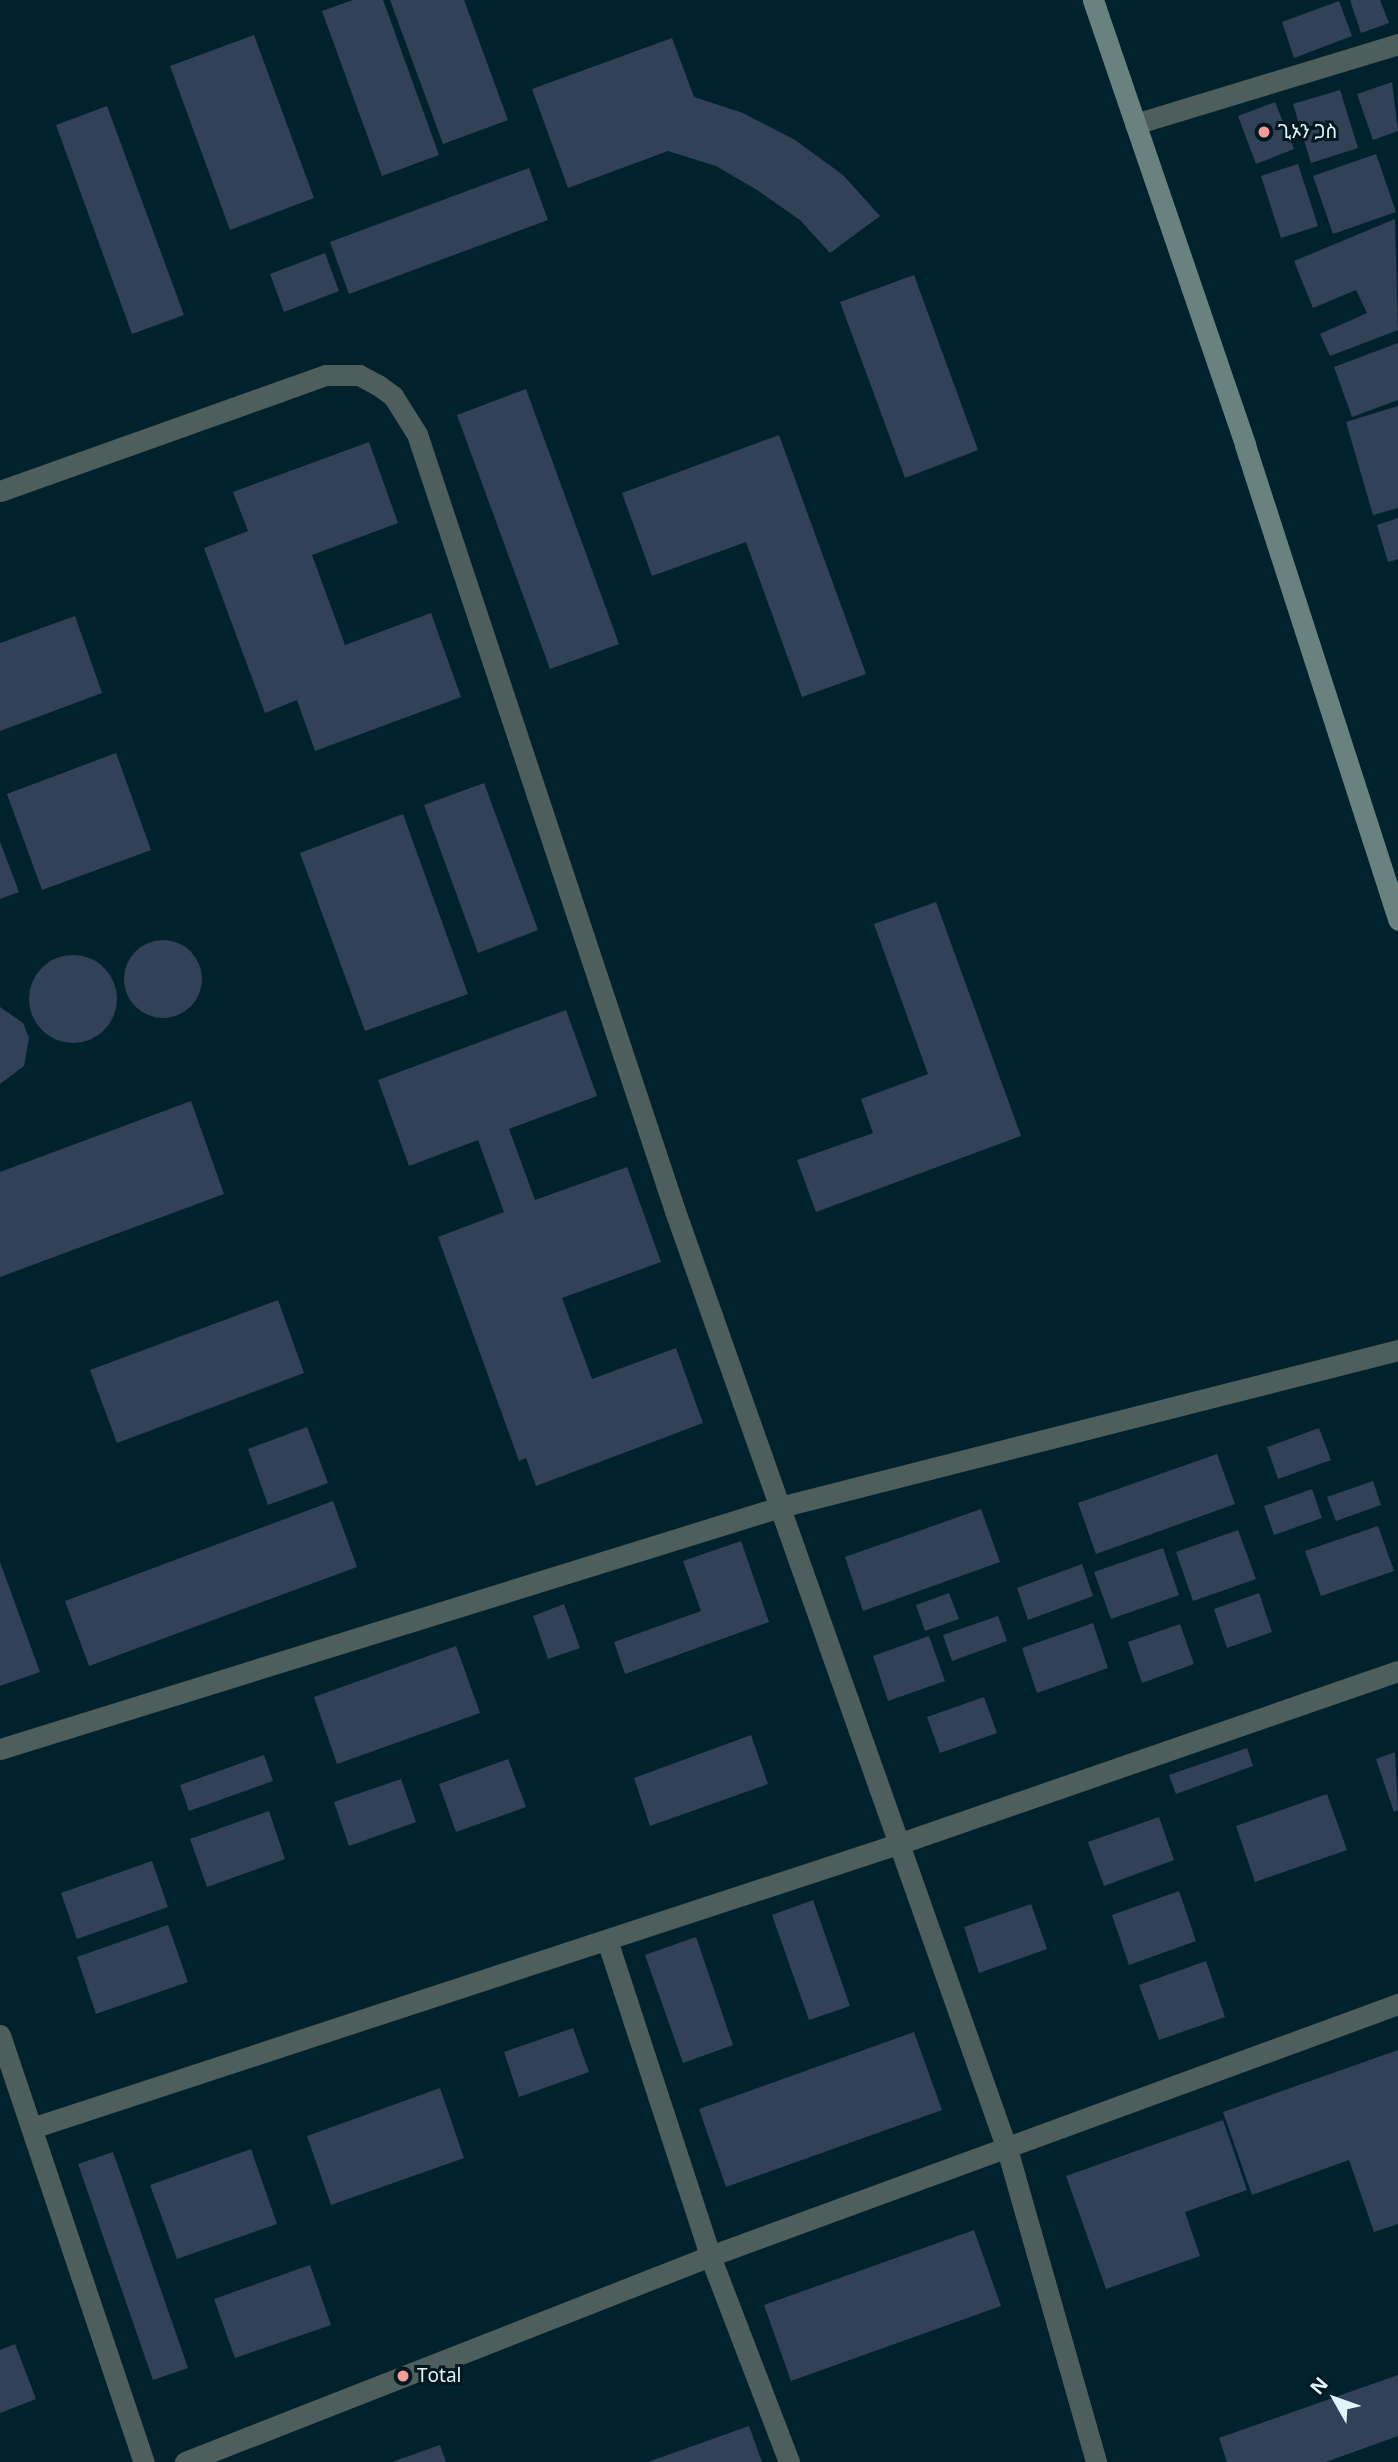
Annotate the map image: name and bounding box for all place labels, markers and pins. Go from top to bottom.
place label: ጊኦን ጋስ [1278,121,1337,143]
marker: ጊኦን ጋስ [1256,124,1272,140]
place label: Total [417,2365,462,2387]
marker: Total [395,2368,411,2384]

